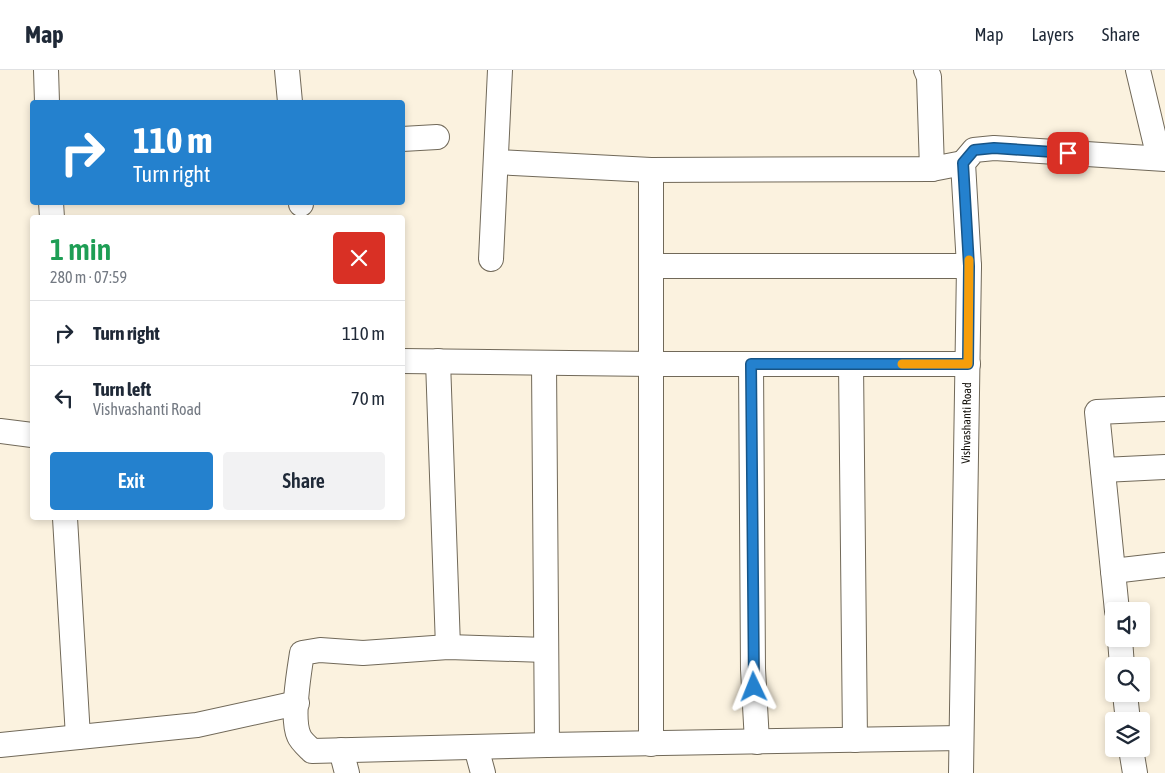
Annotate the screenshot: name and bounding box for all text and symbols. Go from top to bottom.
text: Map [25,21,64,48]
text: Map [974,24,1003,45]
text: Layers [1031,24,1074,45]
text: Share [1102,24,1140,45]
icon: right [50,120,115,185]
text: 110 m [133,120,212,160]
pin [1047,132,1089,174]
icon: arrive [1054,139,1082,167]
text: Turn right [133,161,210,187]
text: 1 min [50,232,111,266]
button: close [333,232,385,284]
text: 280 m · 07:59 [50,268,127,286]
icon: right [50,319,78,347]
text: Turn right [93,322,160,344]
text: 110 m [342,322,385,344]
text: Turn left [93,378,151,400]
street label: Vishvashanti Road [959,382,974,464]
icon: left [50,384,78,412]
text: 70 m [351,387,385,409]
text: Vishvashanti Road [93,400,201,418]
button: Exit [50,452,213,510]
button: Share [223,452,385,510]
map controls [1105,602,1150,757]
button: sound [1105,602,1150,647]
button: search [1105,657,1150,702]
position arrow [727,660,779,712]
button: layers [1105,712,1150,757]

